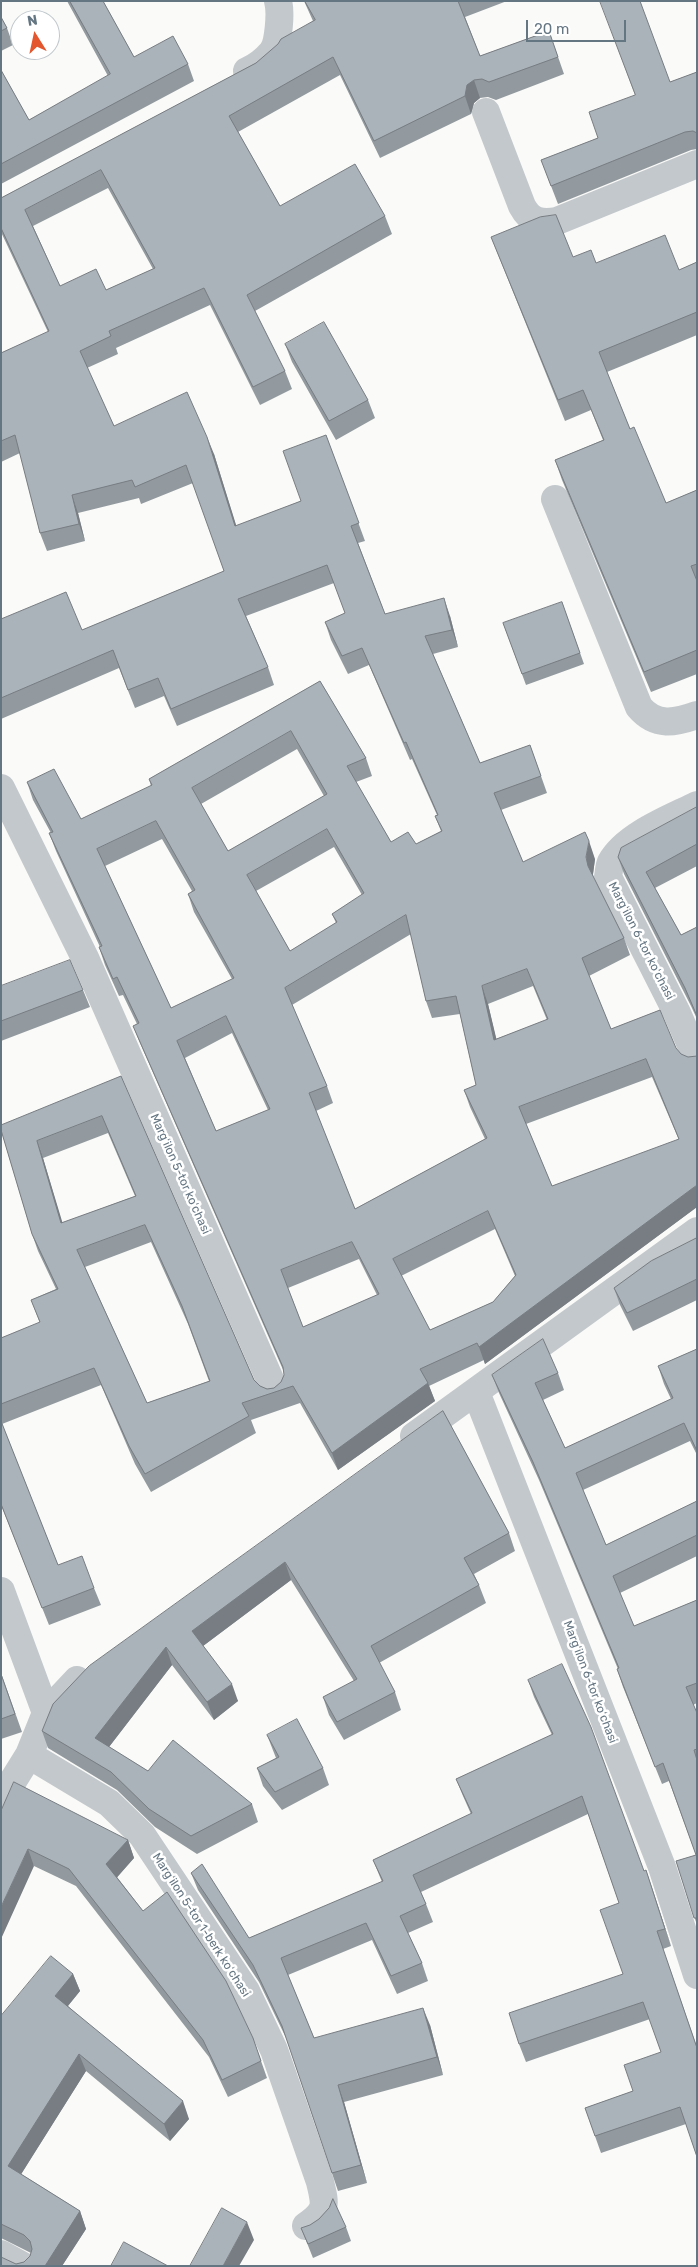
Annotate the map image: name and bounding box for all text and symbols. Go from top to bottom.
north arrow [10,10,60,60]
scale bar [528,10,628,42]
text: N [26,11,39,30]
text: 20 m [534,20,569,38]
street label: Margʻilon 6-tor koʻchasi [605,880,677,1002]
street label: Margʻilon 5-tor koʻchasi [147,1112,213,1236]
street label: Margʻilon 6-tor koʻchasi [560,1619,620,1745]
street label: Margʻilon 5-tor 1-berk koʻchasi [149,1850,253,2000]

